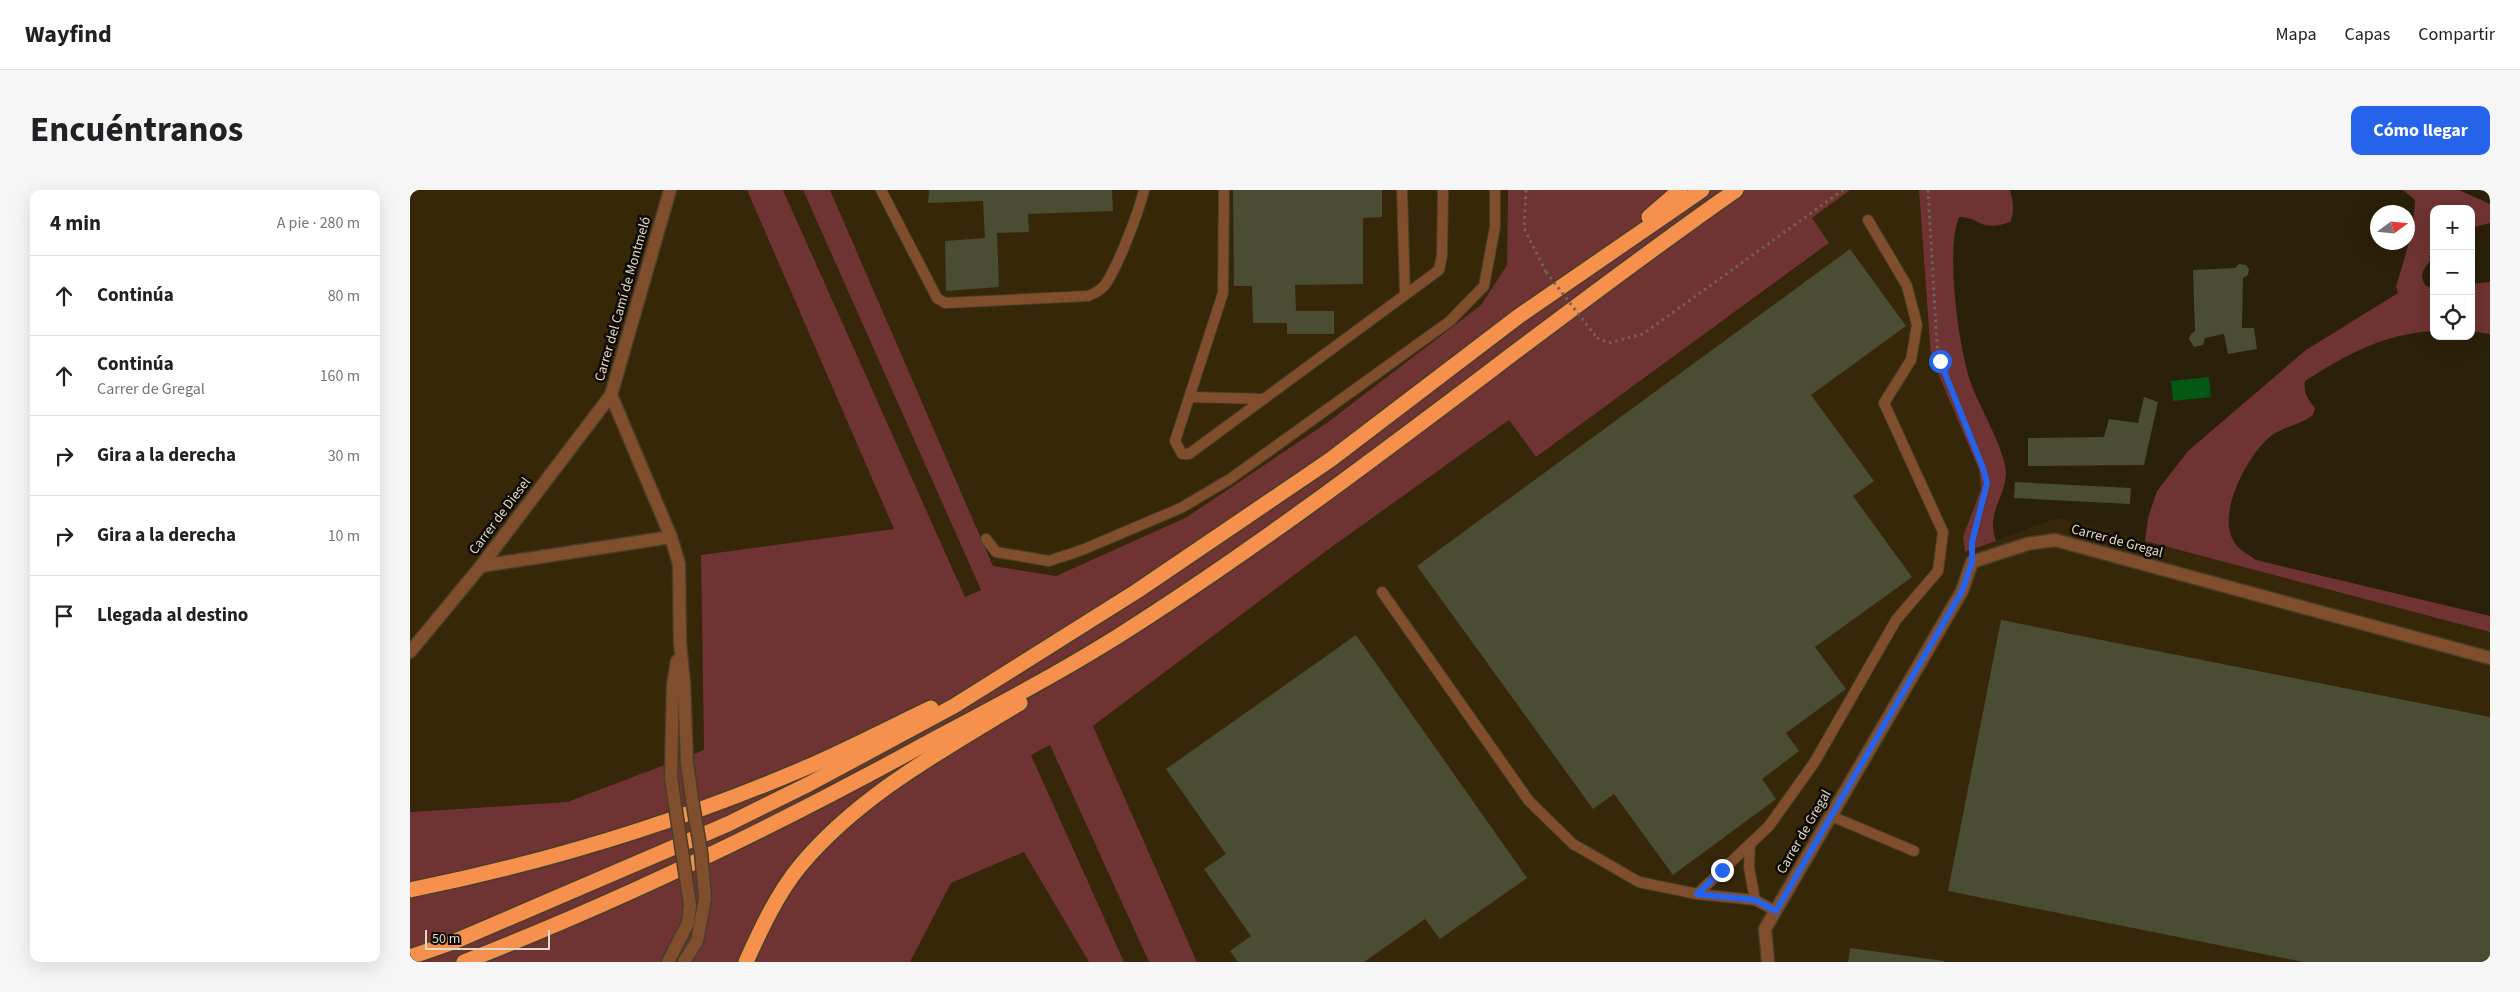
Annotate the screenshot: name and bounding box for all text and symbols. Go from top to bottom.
text: Wayfind [25,17,112,52]
text: Mapa [2276,22,2317,47]
text: Capas [2345,22,2390,47]
text: Compartir [2418,22,2495,47]
text: Encuéntranos [30,105,243,155]
button: Cómo llegar [2351,106,2490,155]
north arrow [2370,205,2415,250]
map controls [2430,205,2475,340]
button: + [2430,205,2475,250]
text: 4 min [50,208,101,238]
text: A pie · 280 m [277,212,360,234]
street label: Carrer del Camí de Montmeló [590,214,656,384]
button: − [2430,250,2475,295]
icon: ahead [50,282,78,310]
text: Continúa [97,282,174,309]
text: 80 m [328,285,360,307]
button: locate [2430,295,2475,340]
route start [1929,350,1952,373]
text: Continúa [97,351,174,378]
icon: ahead [50,362,78,390]
text: 160 m [320,365,360,387]
text: Carrer de Gregal [97,378,205,400]
icon: right [50,442,78,470]
text: Gira a la derecha [97,442,236,469]
text: 30 m [328,445,360,467]
street label: Carrer de Diesel [464,473,536,559]
street label: Carrer de Gregal [2069,519,2166,563]
icon: right [50,522,78,550]
text: Gira a la derecha [97,522,236,549]
text: 10 m [328,525,360,547]
icon: arrive [50,602,78,630]
text: Llegada al destino [97,602,248,629]
street label: Carrer de Gregal [1772,786,1836,878]
route end [1711,859,1734,882]
scale bar [425,927,550,950]
text: 50 m [432,929,460,949]

